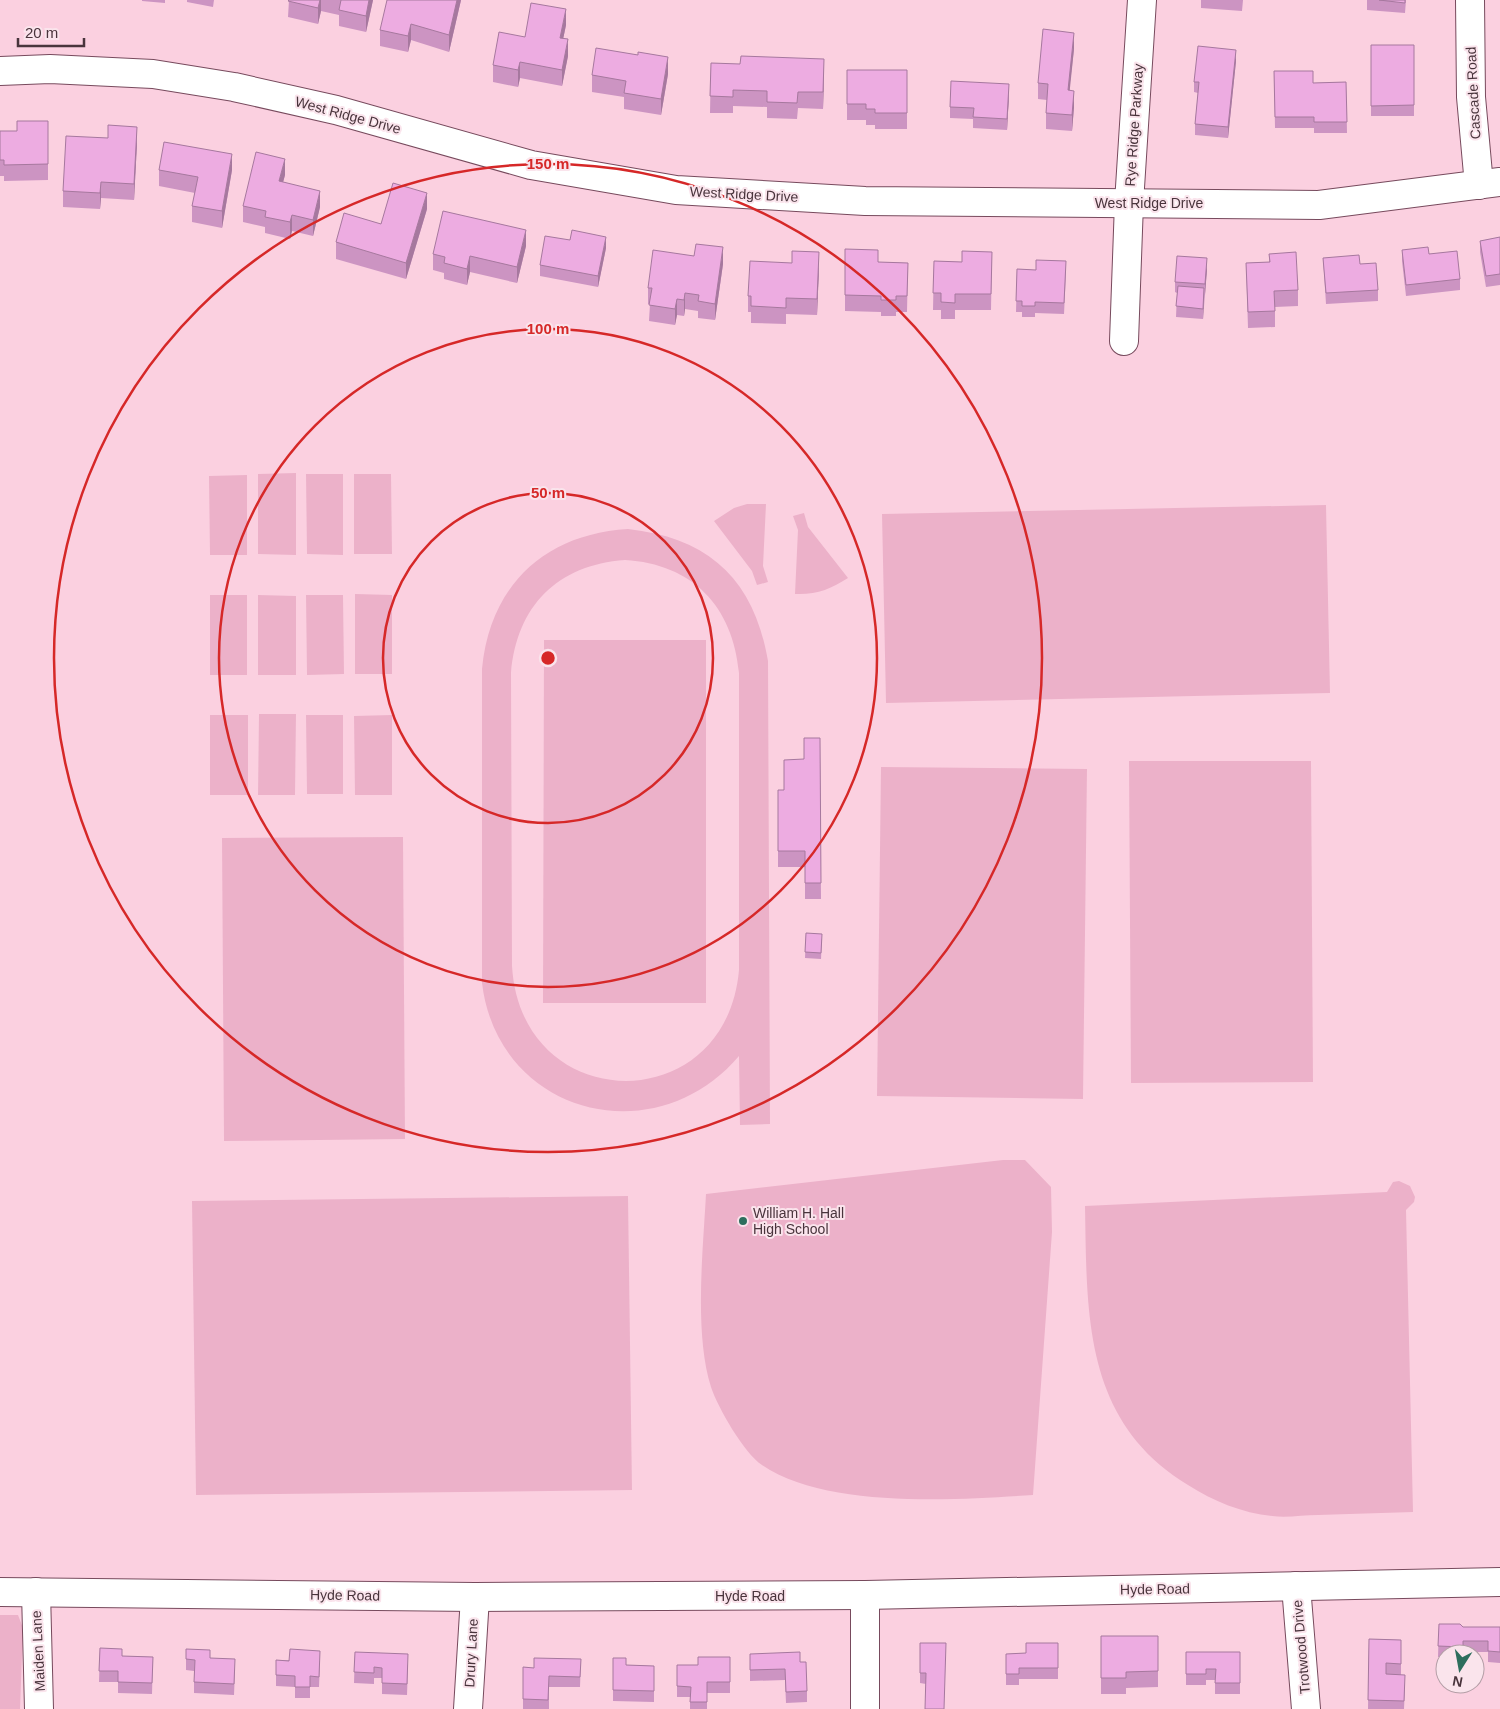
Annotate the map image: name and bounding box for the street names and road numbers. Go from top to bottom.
street label: Cascade Road [1463,46,1483,140]
street label: Rye Ridge Parkway [1122,63,1146,187]
street label: West Ridge Drive [293,93,403,137]
street label: West Ridge Drive [689,183,799,205]
street label: West Ridge Drive [1095,195,1204,211]
street label: Hyde Road [1120,1580,1190,1598]
street label: Hyde Road [310,1586,380,1604]
street label: Hyde Road [715,1588,785,1604]
street label: Trotwood Drive [1289,1599,1313,1695]
street label: Maiden Lane [28,1610,48,1692]
street label: Drury Lane [461,1618,481,1688]

